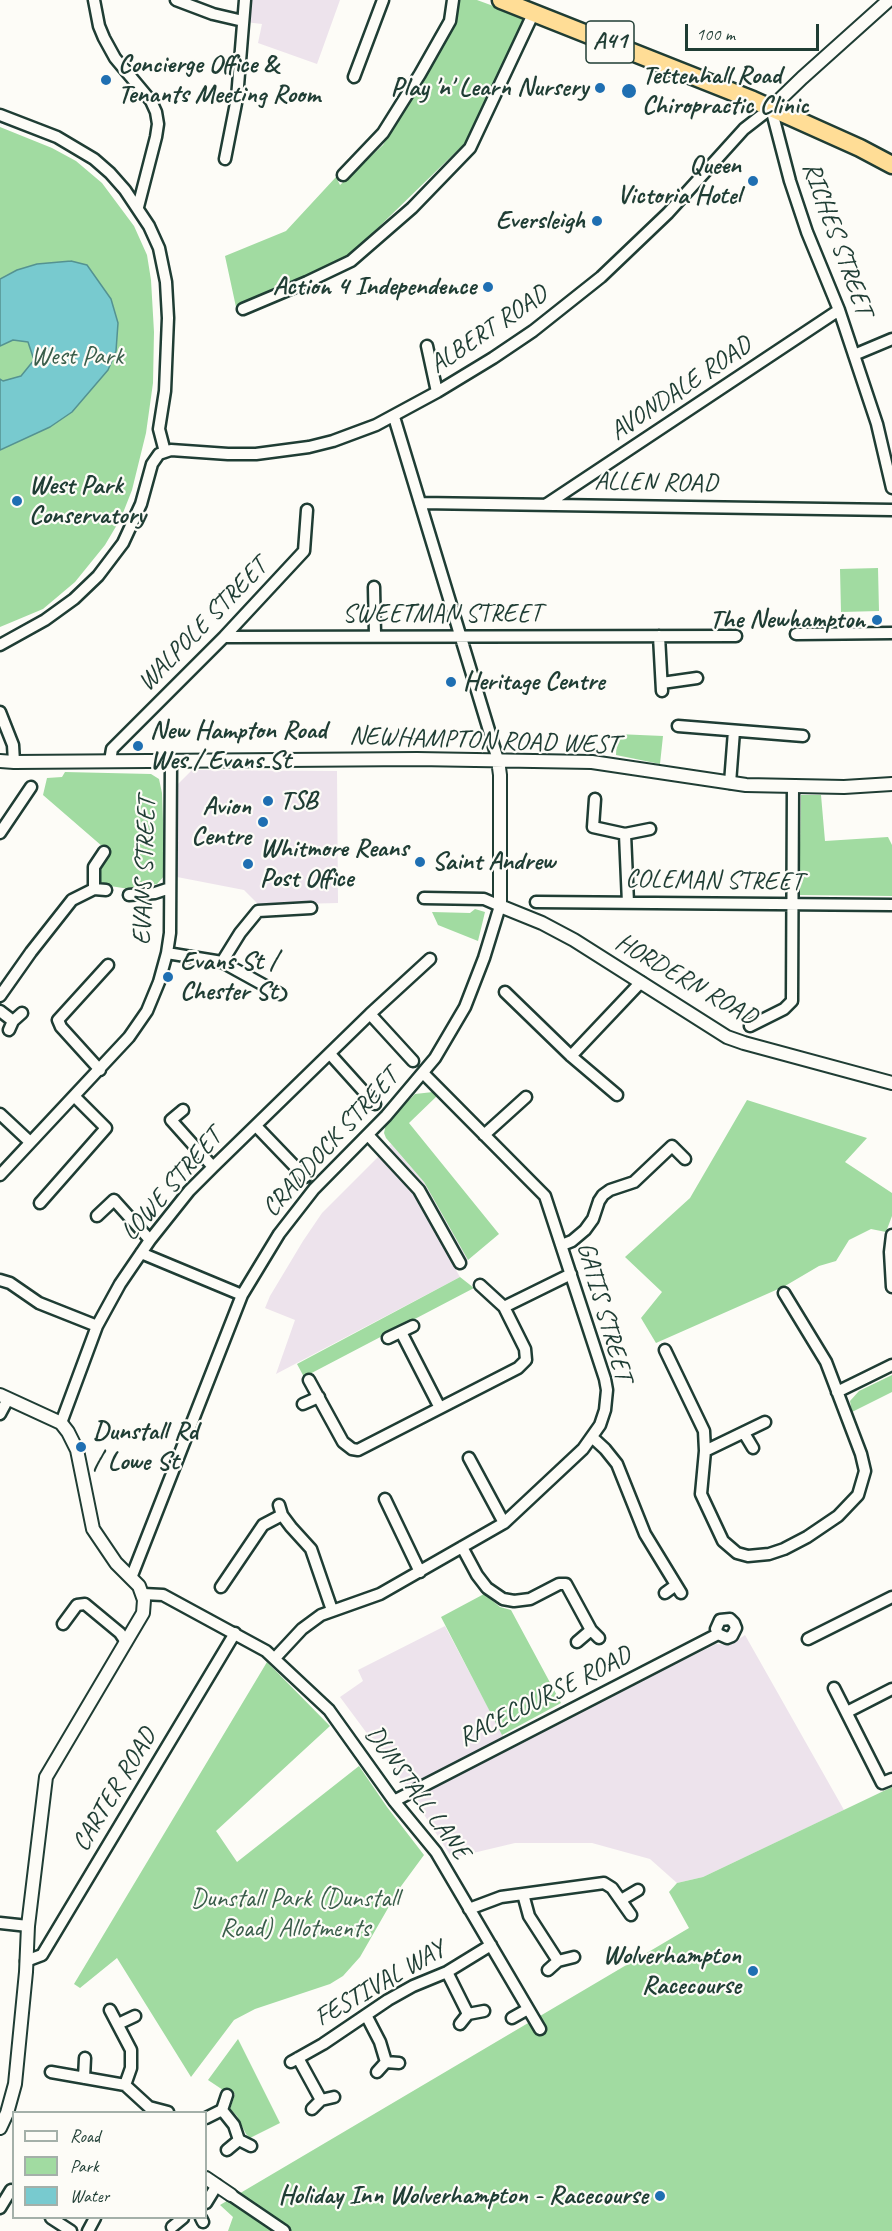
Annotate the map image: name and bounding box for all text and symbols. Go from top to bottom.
scale bar [688,12,822,50]
road number: A41 [586,21,634,63]
text: 100 m [696,23,735,45]
place label: Concierge Office & Tenants Meeting Room [118,49,320,110]
place label: Tettenhall Road Chiropractic Clinic [642,60,809,122]
place label: Play 'n' Learn Nursery [391,72,588,104]
marker: Concierge Office & Tenants Meeting Room [99,73,113,87]
marker: Play 'n' Learn Nursery [593,81,607,95]
marker: Tettenhall Road Chiropractic Clinic [620,82,638,100]
place label: Queen Victoria Hotel [617,150,741,212]
street label: RICHES STREET [795,158,879,320]
marker: Queen Victoria Hotel [746,174,760,188]
place label: Eversleigh [496,205,585,237]
marker: Eversleigh [590,214,604,228]
place label: Action 4 Independence [273,271,476,303]
street label: ALBERT ROAD [424,279,554,381]
marker: Action 4 Independence [481,280,495,294]
street label: AVONDALE ROAD [604,330,758,448]
park label: West Park [31,341,123,373]
street label: ALLEN ROAD [594,466,718,500]
place label: West Park Conservatory [29,470,146,532]
marker: West Park Conservatory [10,494,24,508]
street label: WALPOLE STREET [132,552,274,698]
street label: SWEETMAN STREET [342,598,542,630]
place label: The Newhampton [710,604,865,636]
marker: The Newhampton [870,613,884,627]
place label: Heritage Centre [463,666,605,698]
marker: Heritage Centre [444,675,458,689]
place label: New Hampton Road Wes / Evans St [150,715,327,776]
street label: NEWHAMPTON ROAD WEST [349,721,619,761]
marker: New Hampton Road Wes / Evans St [131,739,145,753]
place label: TSB [280,785,317,817]
place label: Avion Centre [191,791,251,852]
marker: TSB [261,794,275,808]
street label: EVANS STREET [127,796,163,946]
marker: Avion Centre [256,815,270,829]
place label: Whitmore Reans Post Office [260,833,408,894]
place label: Saint Andrew [432,846,555,878]
marker: Saint Andrew [413,855,427,869]
marker: Whitmore Reans Post Office [241,857,255,871]
street label: COLEMAN STREET [625,864,803,898]
street label: HORDERN ROAD [610,927,762,1033]
place label: Evans St / Chester St [180,946,278,1008]
marker: Evans St / Chester St [161,970,175,984]
street label: CRADDOCK STREET [256,1062,406,1224]
street label: LOWE STREET [115,1122,229,1248]
street label: GATIS STREET [569,1239,639,1385]
place label: Dunstall Rd / Lowe St [93,1416,198,1478]
marker: Dunstall Rd / Lowe St [74,1440,88,1454]
street label: RACECOURSE ROAD [453,1640,637,1754]
street label: DUNSTALL LANE [358,1720,476,1866]
street label: CARTER ROAD [66,1723,164,1857]
park label: Dunstall Park (Dunstall Road) Allotments [191,1883,399,1944]
street label: FESTIVAL WAY [309,1934,451,2034]
place label: Wolverhampton Racecourse [603,1940,741,2002]
marker: Wolverhampton Racecourse [746,1964,760,1978]
legend [12,2111,207,2219]
text: Road [70,2125,100,2147]
text: Park [70,2155,99,2177]
place label: Holiday Inn Wolverhampton - Racecourse [278,2180,648,2212]
text: Water [70,2185,109,2207]
marker: Holiday Inn Wolverhampton - Racecourse [653,2189,667,2203]

